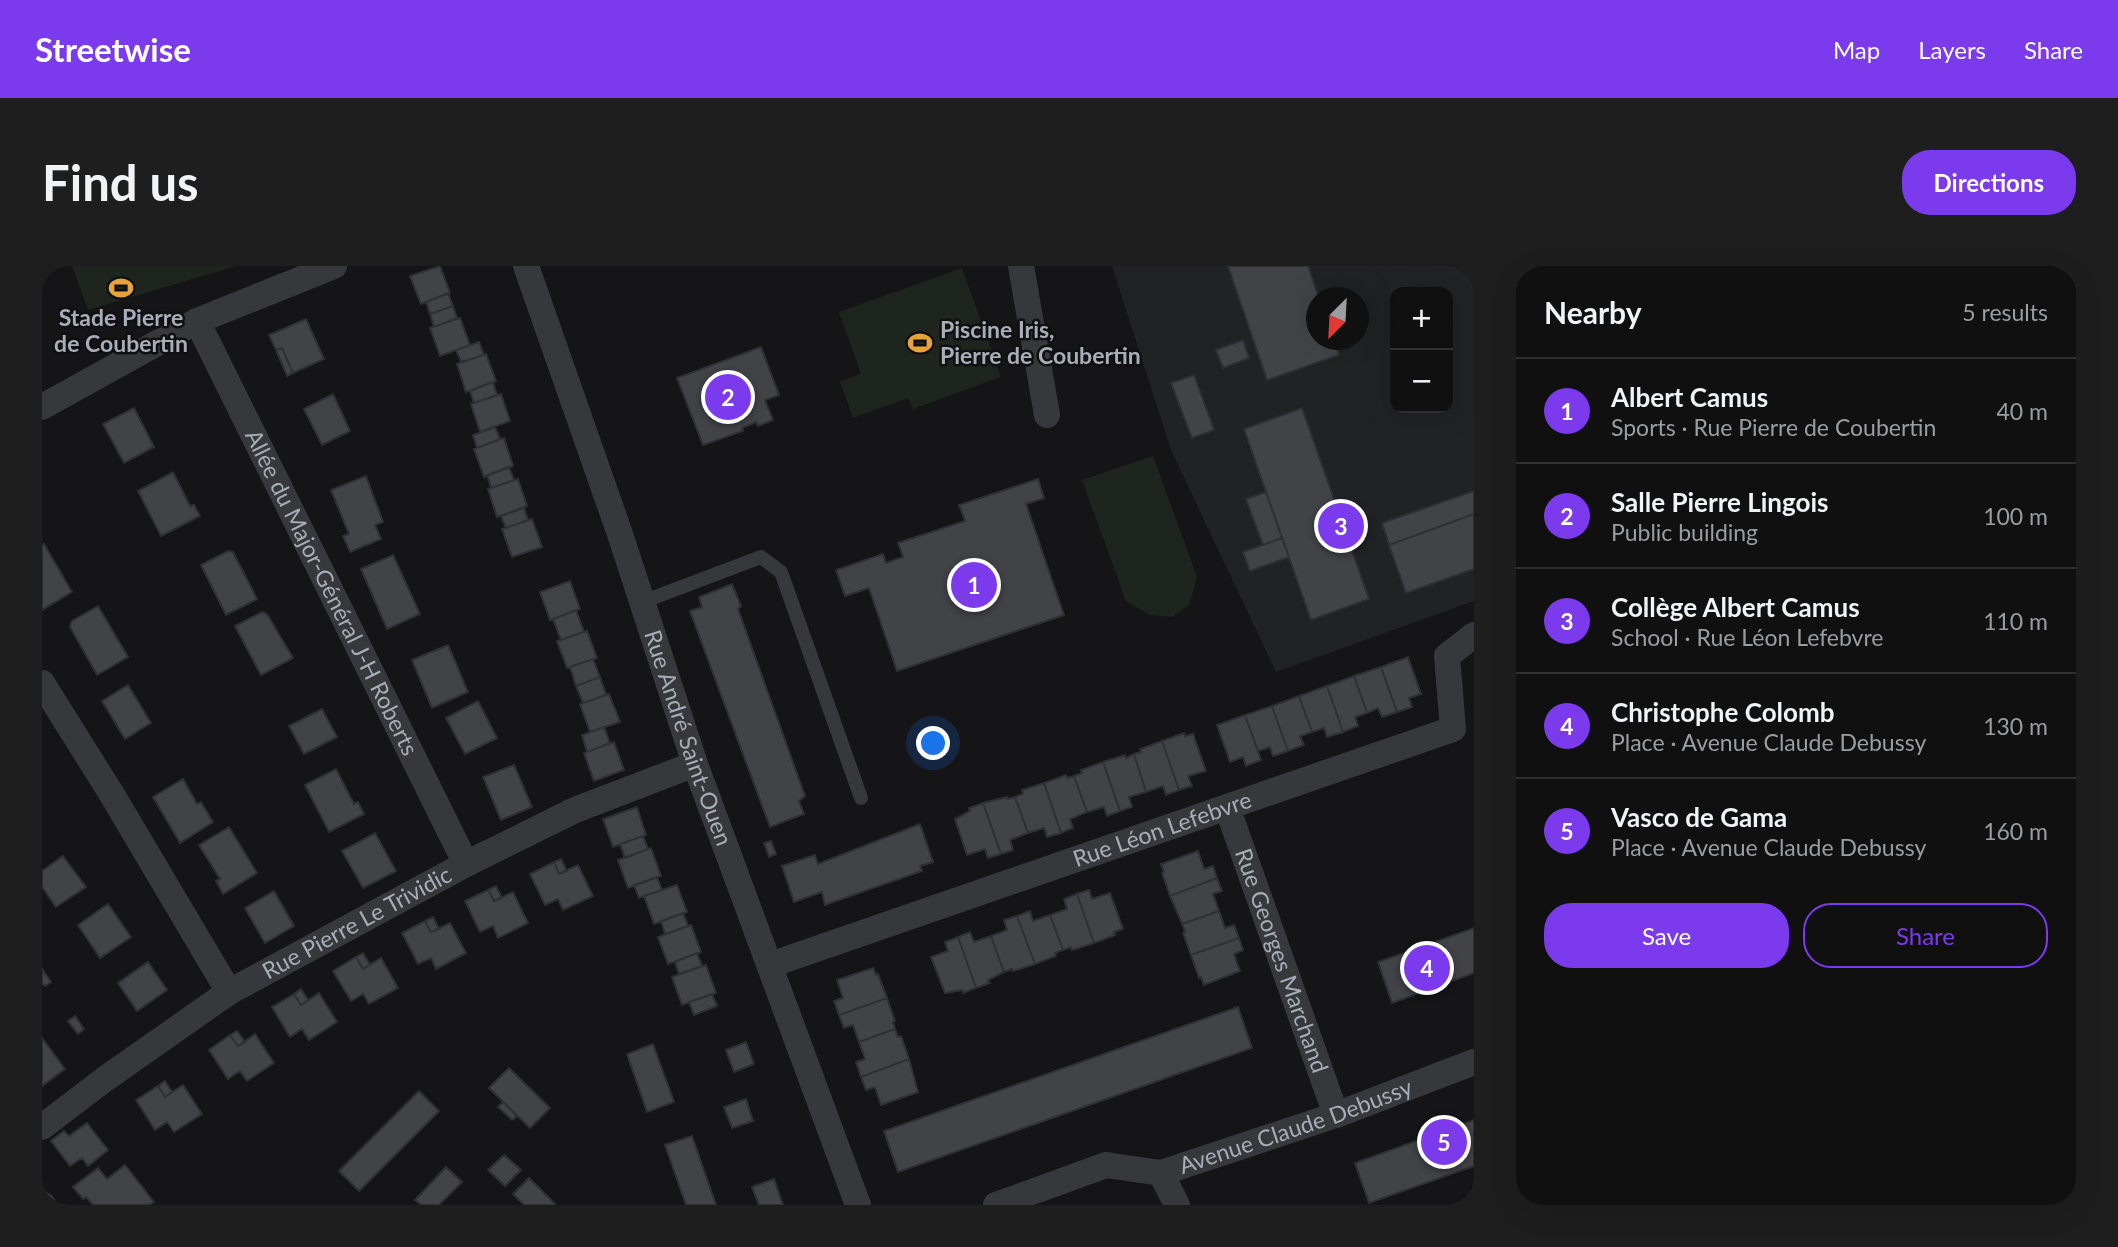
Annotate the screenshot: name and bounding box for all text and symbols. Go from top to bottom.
text: Streetwise [35,29,191,69]
text: Map [1833,35,1880,64]
text: Layers [1918,35,1986,64]
text: Share [2024,35,2083,64]
button: Directions [1902,150,2076,215]
text: Find us [42,153,199,211]
sports icon: Stade Pierre de Coubertin [107,274,135,302]
north arrow [1306,287,1369,350]
map controls [1390,287,1453,413]
button: + [1390,287,1453,350]
text: Nearby [1544,294,1642,330]
text: 5 results [1962,298,2048,326]
place label: Stade Pierre de Coubertin [54,303,188,357]
place label: Piscine Iris, Pierre de Coubertin [940,315,1141,369]
sports icon: Piscine Iris, Pierre de Coubertin [906,329,934,357]
button: − [1390,350,1453,413]
pin: 2 [705,371,751,423]
text: Albert Camus [1611,381,1768,413]
text: 1 [1560,397,1574,425]
text: 40 m [1997,397,2048,425]
text: Sports · Rue Pierre de Coubertin [1611,413,1936,441]
street label: Allée du Major-Général J-H Roberts [240,425,425,760]
text: Salle Pierre Lingois [1611,486,1828,518]
pin: 3 [1318,500,1364,552]
text: 2 [1560,502,1574,530]
text: 100 m [1983,502,2048,530]
text: Public building [1611,518,1758,546]
pin: 1 [951,559,997,611]
text: Collège Albert Camus [1611,591,1860,623]
text: 3 [1560,607,1574,635]
text: 110 m [1983,607,2048,635]
text: School · Rue Léon Lefebvre [1611,623,1884,651]
street label: Rue André Saint-Ouen [639,626,739,849]
text: Christophe Colomb [1611,696,1835,728]
text: 4 [1560,712,1574,740]
text: 130 m [1983,712,2048,740]
your location [916,726,950,760]
text: Place · Avenue Claude Debussy [1611,728,1926,756]
street label: Rue Léon Lefebvre [1069,785,1255,872]
text: Vasco de Gama [1611,801,1787,833]
text: 5 [1560,817,1574,845]
text: 160 m [1983,817,2048,845]
text: Place · Avenue Claude Debussy [1611,833,1926,861]
street label: Rue Georges Marchand [1230,844,1335,1076]
street label: Rue Pierre Le Trividic [257,860,456,984]
button: Save [1544,903,1789,968]
button: Share [1803,903,2048,968]
pin: 4 [1404,942,1450,994]
street label: Avenue Claude Debussy [1175,1072,1416,1179]
pin: 5 [1421,1116,1467,1168]

